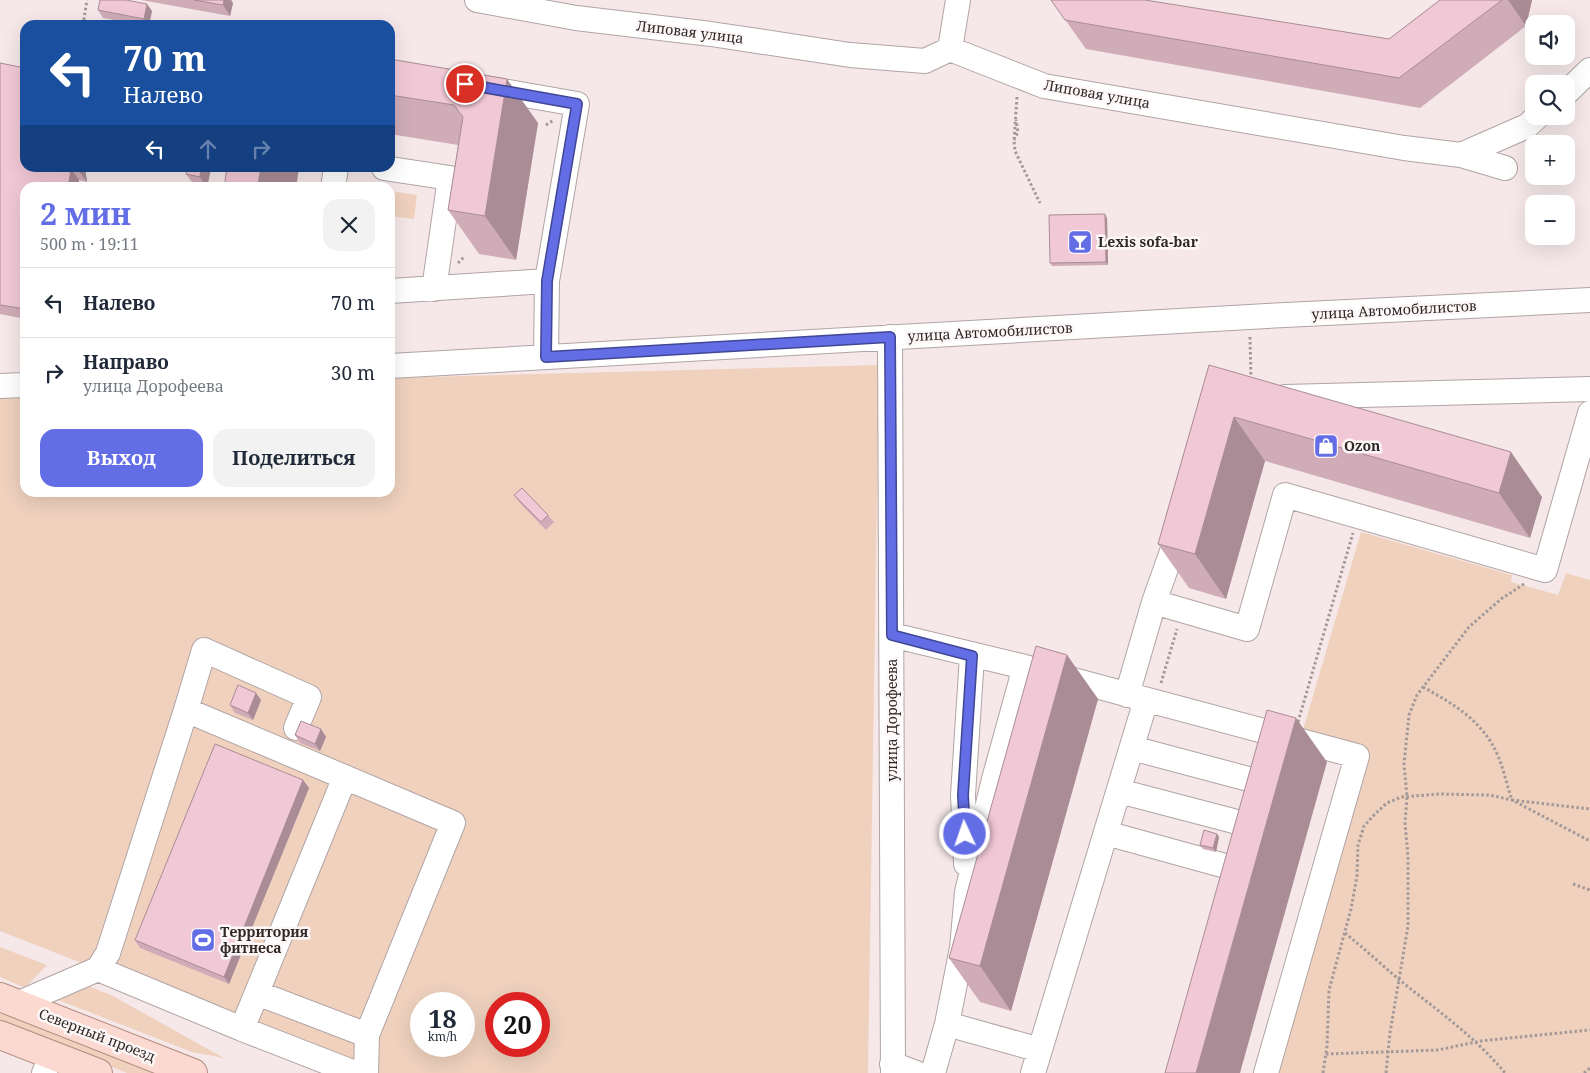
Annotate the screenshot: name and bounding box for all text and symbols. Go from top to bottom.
map controls [1525,15,1575,245]
button: sound [1525,15,1575,65]
street label: Липовая улица [635,16,745,47]
text: 70 m [123,34,206,81]
icon: left [40,40,105,105]
pin [444,63,486,105]
icon: arrive [451,70,479,98]
street label: Липовая улица [1042,75,1152,112]
button: search [1525,75,1575,125]
text: Налево [123,79,203,109]
icon: left [141,135,169,163]
icon: ahead [194,135,222,163]
icon: right [247,135,275,163]
button: + [1525,135,1575,185]
text: 2 мин [40,193,131,234]
button: − [1525,195,1575,245]
button: close [323,199,375,251]
bar icon: Lexis sofa-bar [1067,229,1093,255]
place label: Lexis sofa-bar [1098,232,1199,251]
text: 500 m · 19:11 [40,233,139,255]
icon: left [40,289,68,317]
text: Налево [83,290,155,316]
text: 70 m [331,290,375,316]
street label: улица Автомобилистов [1311,296,1477,323]
street label: улица Автомобилистов [907,318,1073,345]
text: Направо [83,349,169,375]
icon: right [40,359,68,387]
text: 30 m [331,360,375,386]
text: улица Дорофеева [83,375,224,397]
button: Выход [40,429,203,487]
button: Поделиться [213,429,375,487]
shop icon: Ozon [1313,433,1339,459]
place label: Ozon [1344,436,1380,455]
street label: улица Дорофеева [882,658,901,782]
position arrow [938,807,990,859]
place label: Территория фитнеса [220,922,309,957]
sports icon: Территория фитнеса [190,927,216,953]
speed limit sign: 20 [485,992,550,1057]
text: 18 [428,1001,457,1035]
street label: Северный проезд [36,1004,158,1066]
text: km/h [428,1028,457,1045]

